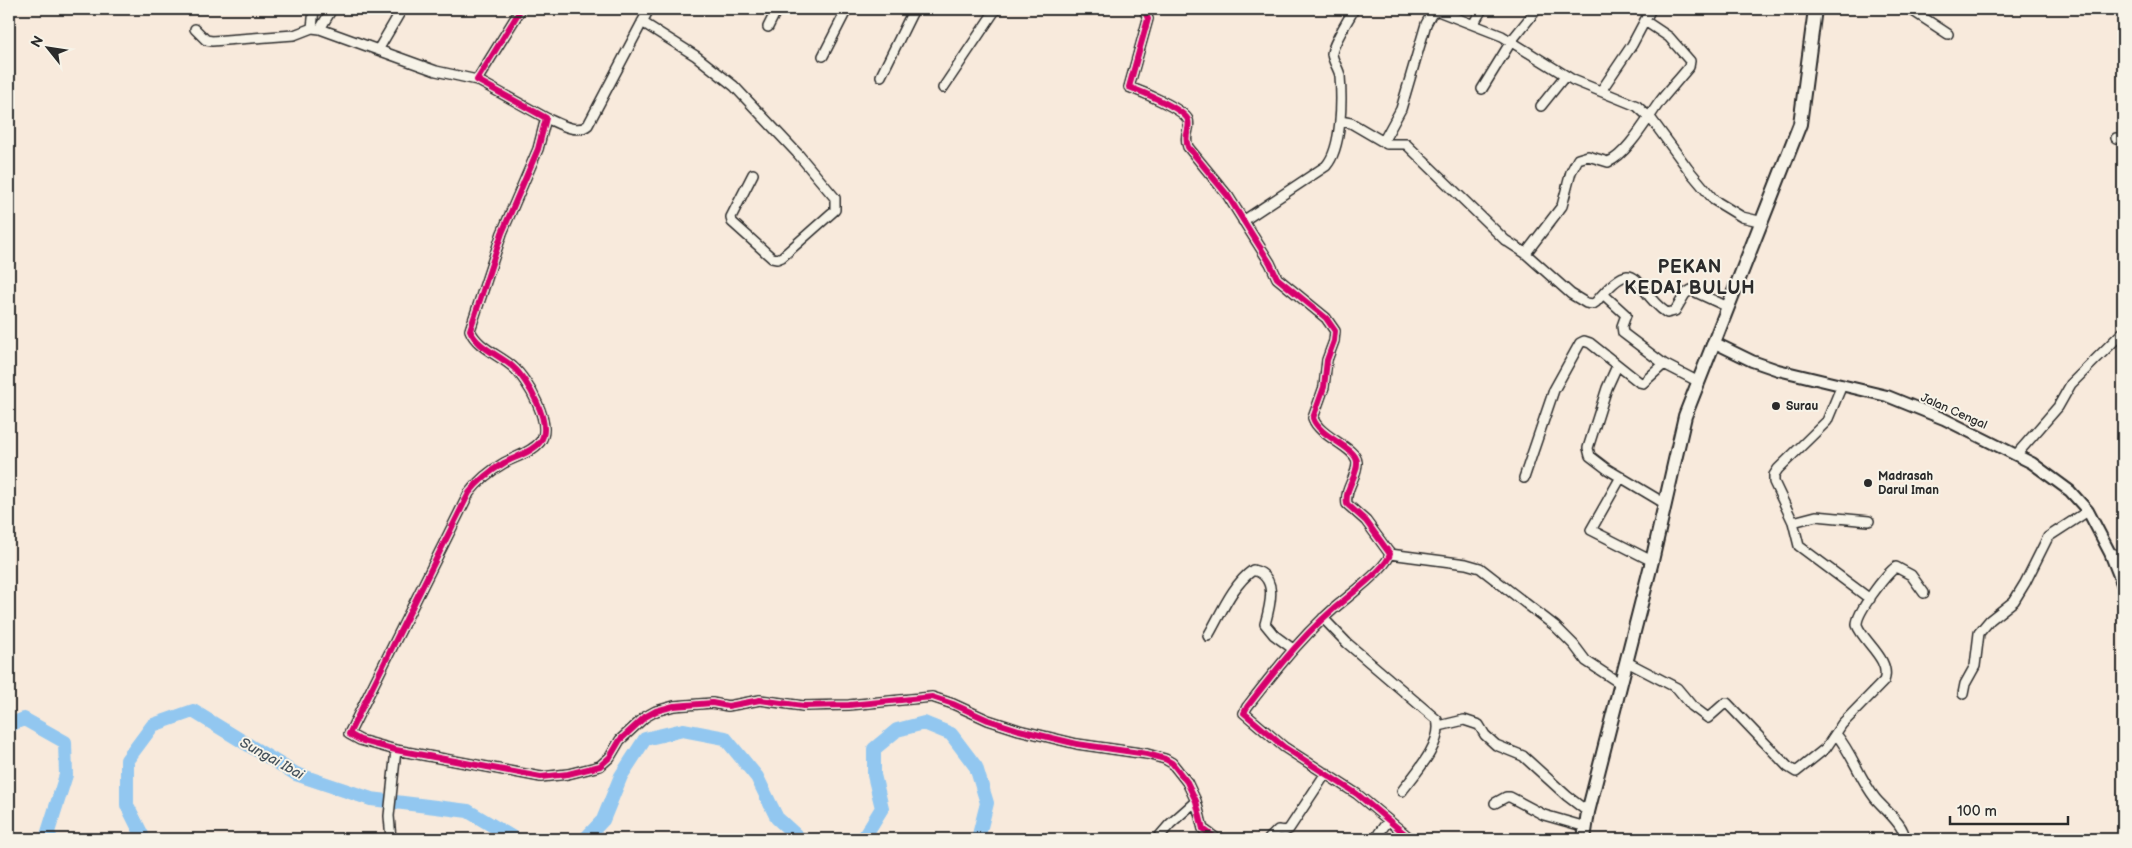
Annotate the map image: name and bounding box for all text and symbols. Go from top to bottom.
north arrow [22,22,72,72]
text: N [27,33,47,51]
district label: PEKAN KEDAI BULUH [1624,257,1756,299]
street label: Jalan Cengal [1918,390,1989,433]
place label: Surau [1786,399,1818,414]
marker: Surau [1770,400,1782,412]
place label: Madrasah Darul Iman [1878,469,1939,498]
marker: Madrasah Darul Iman [1862,477,1874,489]
water label: Sungai Ibai [237,734,308,783]
scale bar [1950,793,2067,825]
text: 100 m [1957,802,1997,821]

